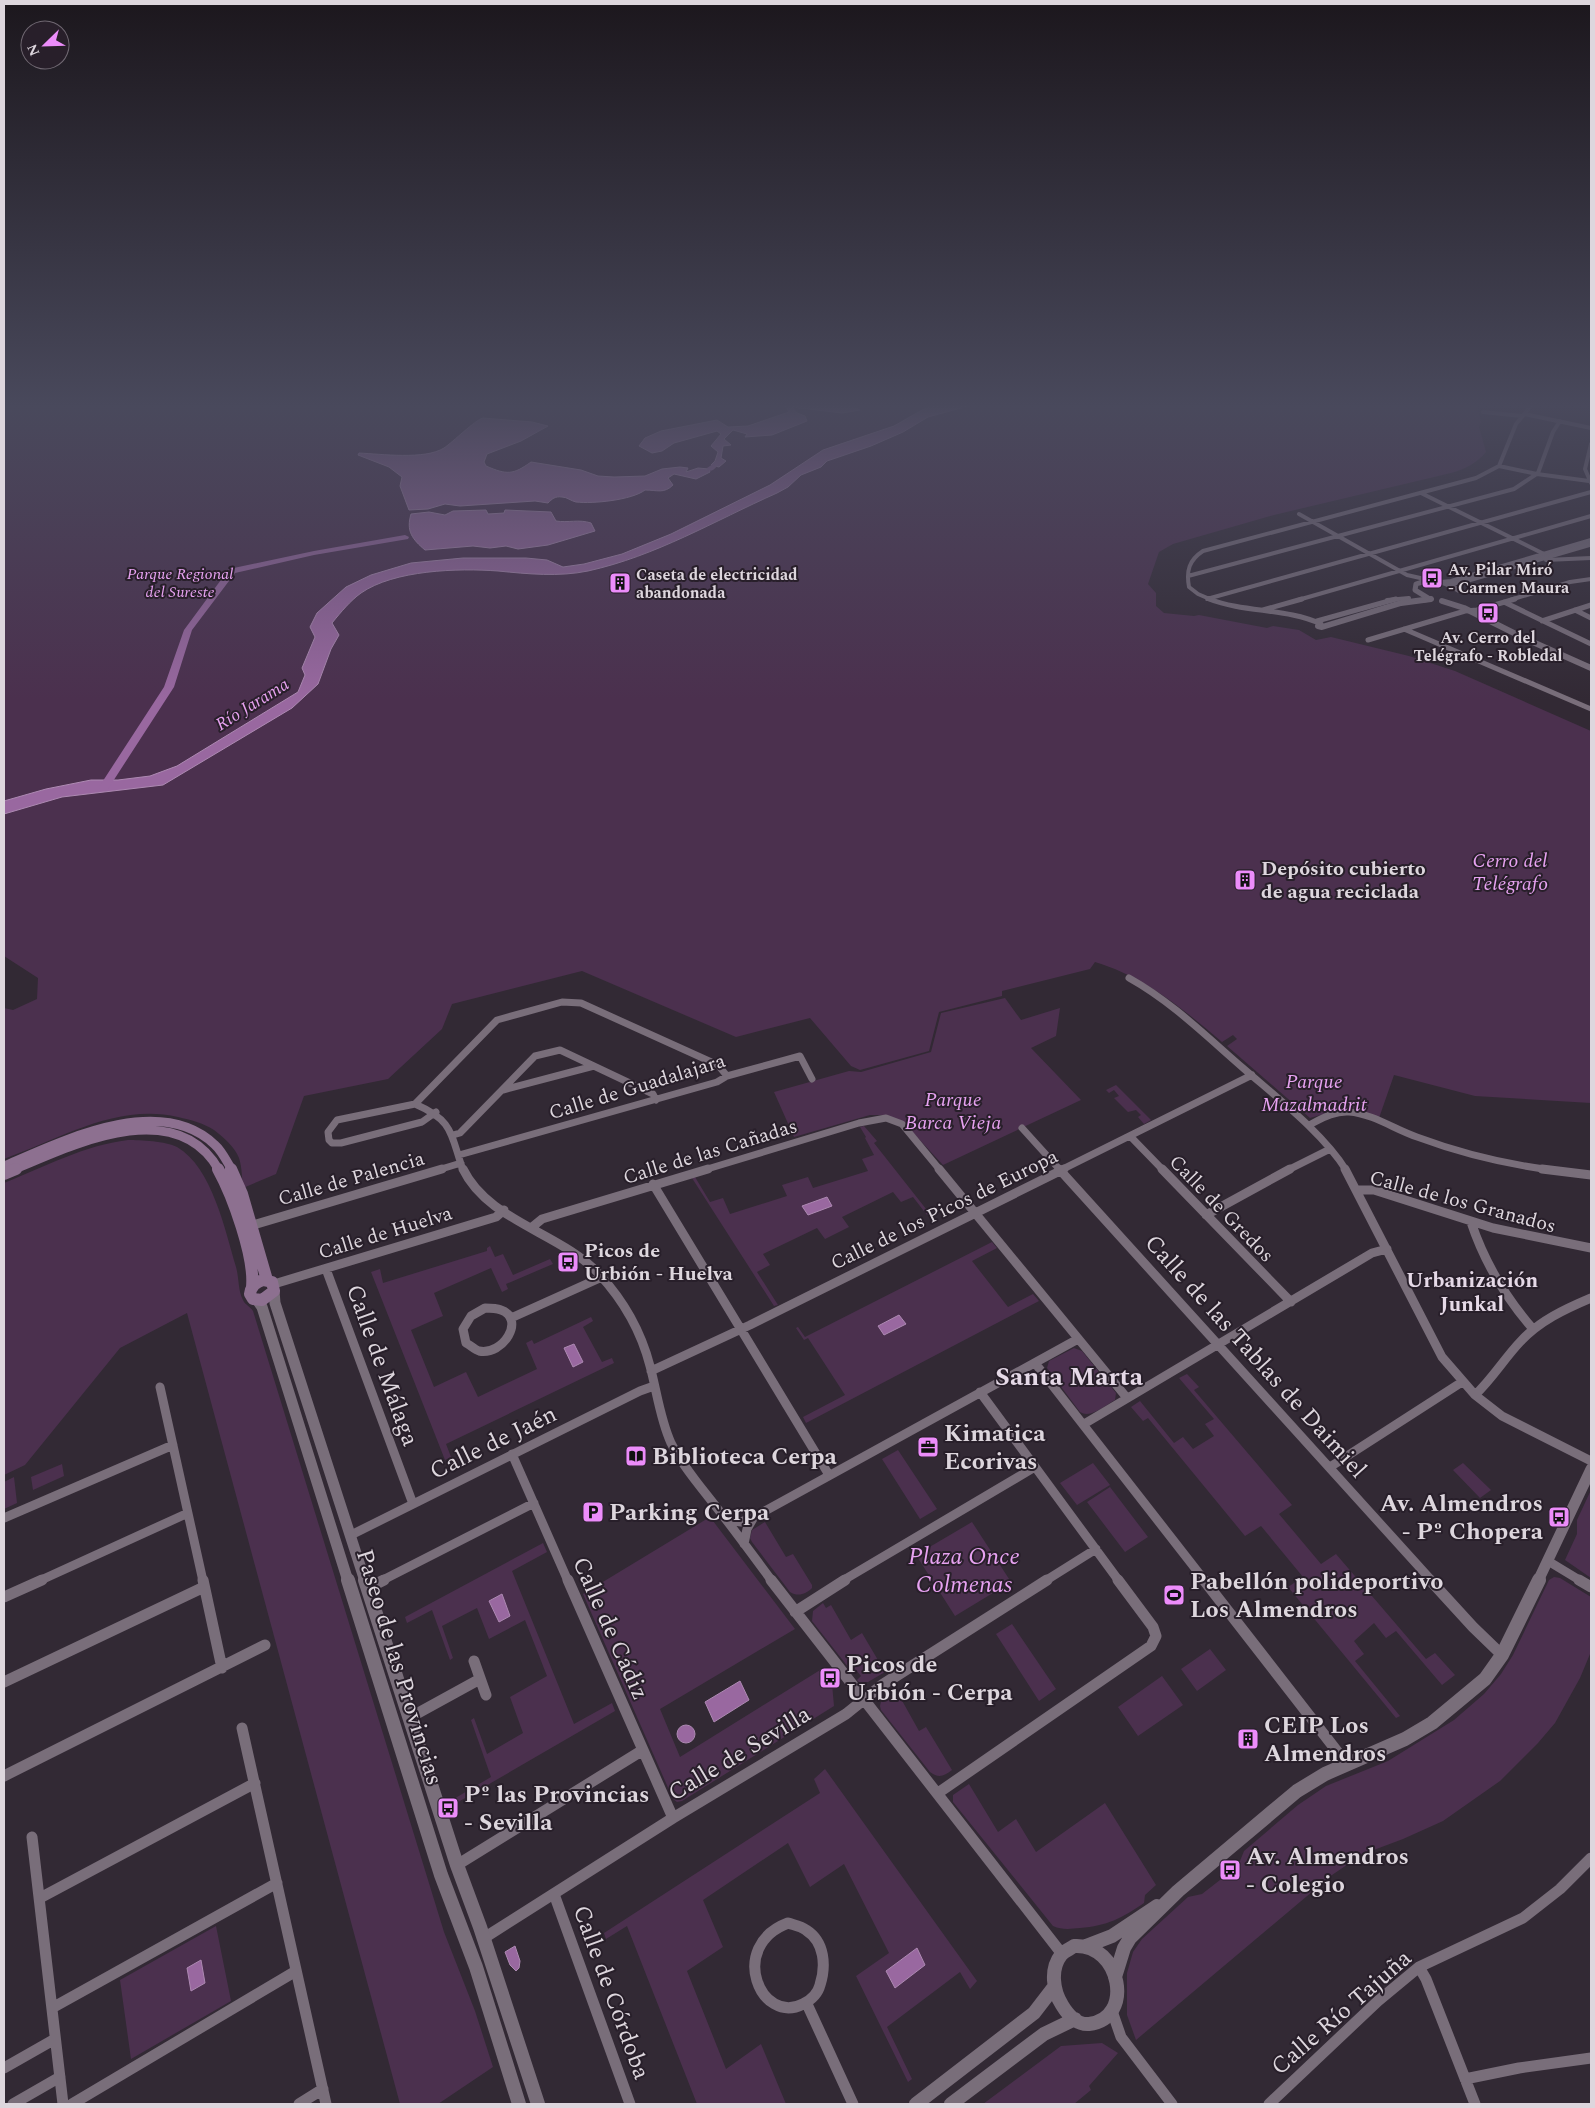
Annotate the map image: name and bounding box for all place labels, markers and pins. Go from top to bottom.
place label: Av. Pilar Miró - Carmen Maura [1448,558,1570,600]
place label: Caseta de electricidad abandonada [636,563,798,605]
bus stop icon: Av. Pilar Miró - Carmen Maura [1420,566,1444,590]
building icon: Caseta de electricidad abandonada [608,571,632,595]
bus stop icon: Av. Cerro del Telégrafo - Robledal [1476,601,1500,625]
place label: Av. Cerro del Telégrafo - Robledal [1413,626,1563,668]
place label: Depósito cubierto de agua reciclada [1261,854,1426,907]
building icon: Depósito cubierto de agua reciclada [1233,868,1257,892]
place label: Picos de Urbión - Huelva [584,1236,734,1289]
bus stop icon: Picos de Urbión - Huelva [556,1250,580,1274]
place label: Kimatica Ecorivas [944,1416,1046,1480]
office icon: Kimatica Ecorivas [916,1435,940,1459]
place label: Biblioteca Cerpa [652,1439,837,1475]
library icon: Biblioteca Cerpa [624,1444,648,1468]
place label: Av. Almendros - Pº Chopera [1380,1486,1544,1550]
place label: Parking Cerpa [609,1495,770,1531]
parking icon: Parking Cerpa [581,1500,605,1524]
bus stop icon: Av. Almendros - Pº Chopera [1547,1505,1571,1529]
place label: Pabellón polideportivo Los Almendros [1190,1564,1443,1628]
sports icon: Pabellón polideportivo Los Almendros [1162,1583,1186,1607]
place label: Picos de Urbión - Cerpa [846,1647,1013,1711]
bus stop icon: Picos de Urbión - Cerpa [818,1666,842,1690]
place label: CEIP Los Almendros [1264,1708,1386,1772]
building icon: CEIP Los Almendros [1236,1727,1260,1751]
place label: Pº las Provincias - Sevilla [464,1777,650,1841]
bus stop icon: Pº las Provincias - Sevilla [436,1796,460,1820]
place label: Av. Almendros - Colegio [1246,1839,1409,1903]
bus stop icon: Av. Almendros - Colegio [1218,1858,1242,1882]

